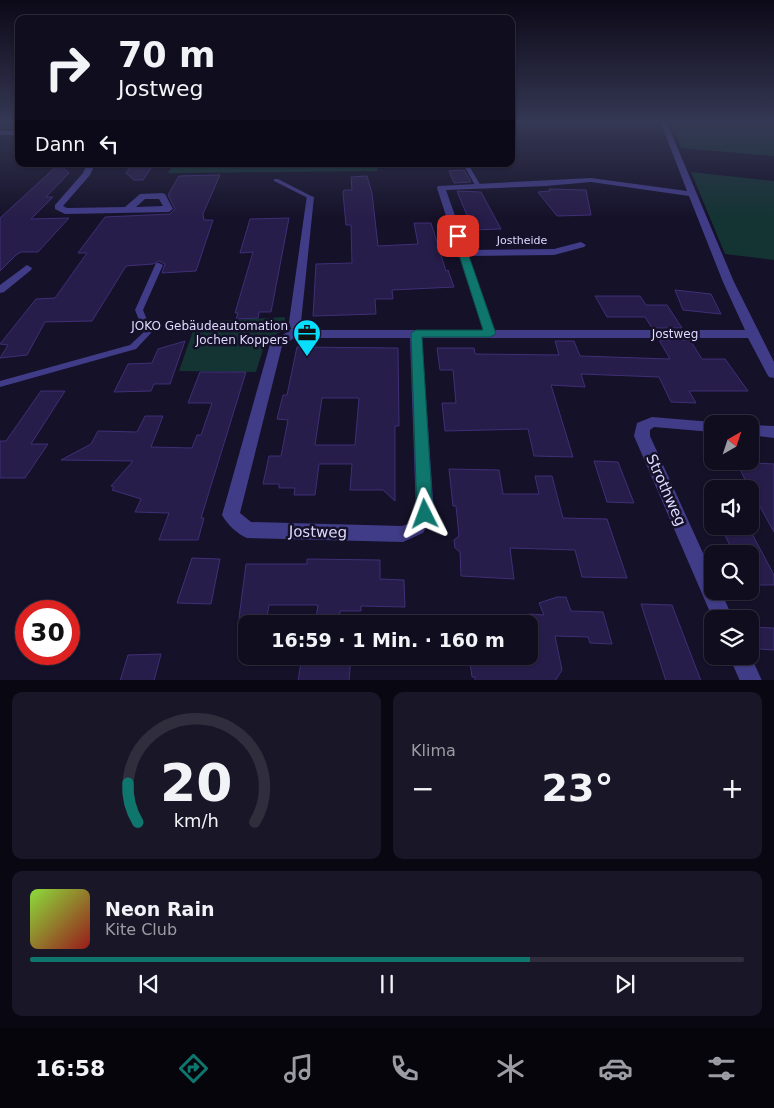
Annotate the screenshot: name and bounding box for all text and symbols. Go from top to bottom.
icon: right [35,35,100,100]
text: 70 m [118,35,215,75]
text: Jostweg [118,76,204,101]
icon: left [95,130,123,158]
text: Dann [35,133,85,155]
pin [437,215,479,257]
icon: arrive [444,222,472,250]
street label: Jostheide [496,234,548,247]
office icon: JOKO Gebäudeautomation Jochen Koppers [292,318,322,357]
place label: JOKO Gebäudeautomation Jochen Koppers [130,319,288,347]
street label: Jostweg [651,327,698,341]
north arrow [704,415,759,470]
map controls [704,415,759,665]
street label: Strothweg [642,451,690,529]
button: sound [704,480,759,535]
position arrow [398,487,450,539]
street label: Jostweg [288,522,347,542]
button: search [704,545,759,600]
speed limit sign: 30 [15,600,80,665]
button: layers [704,610,759,665]
text: 16:59 · 1 Min. · 160 m [271,629,505,651]
text: Klima [411,741,456,760]
text: 20 [160,753,233,813]
text: 23° [542,766,613,810]
text: − [411,772,434,805]
text: + [721,772,744,805]
text: km/h [174,810,219,831]
text: Neon Rain [105,898,214,920]
text: Kite Club [105,920,177,939]
icon: previous [135,970,163,998]
icon: pause [373,970,401,998]
icon: next [611,970,639,998]
icon: directions [176,1051,211,1086]
icon: music [281,1051,316,1086]
icon: phone [387,1051,422,1086]
icon: climate [493,1051,528,1086]
icon: car [598,1051,633,1086]
icon: filters [704,1051,739,1086]
text: 16:58 [35,1056,105,1081]

